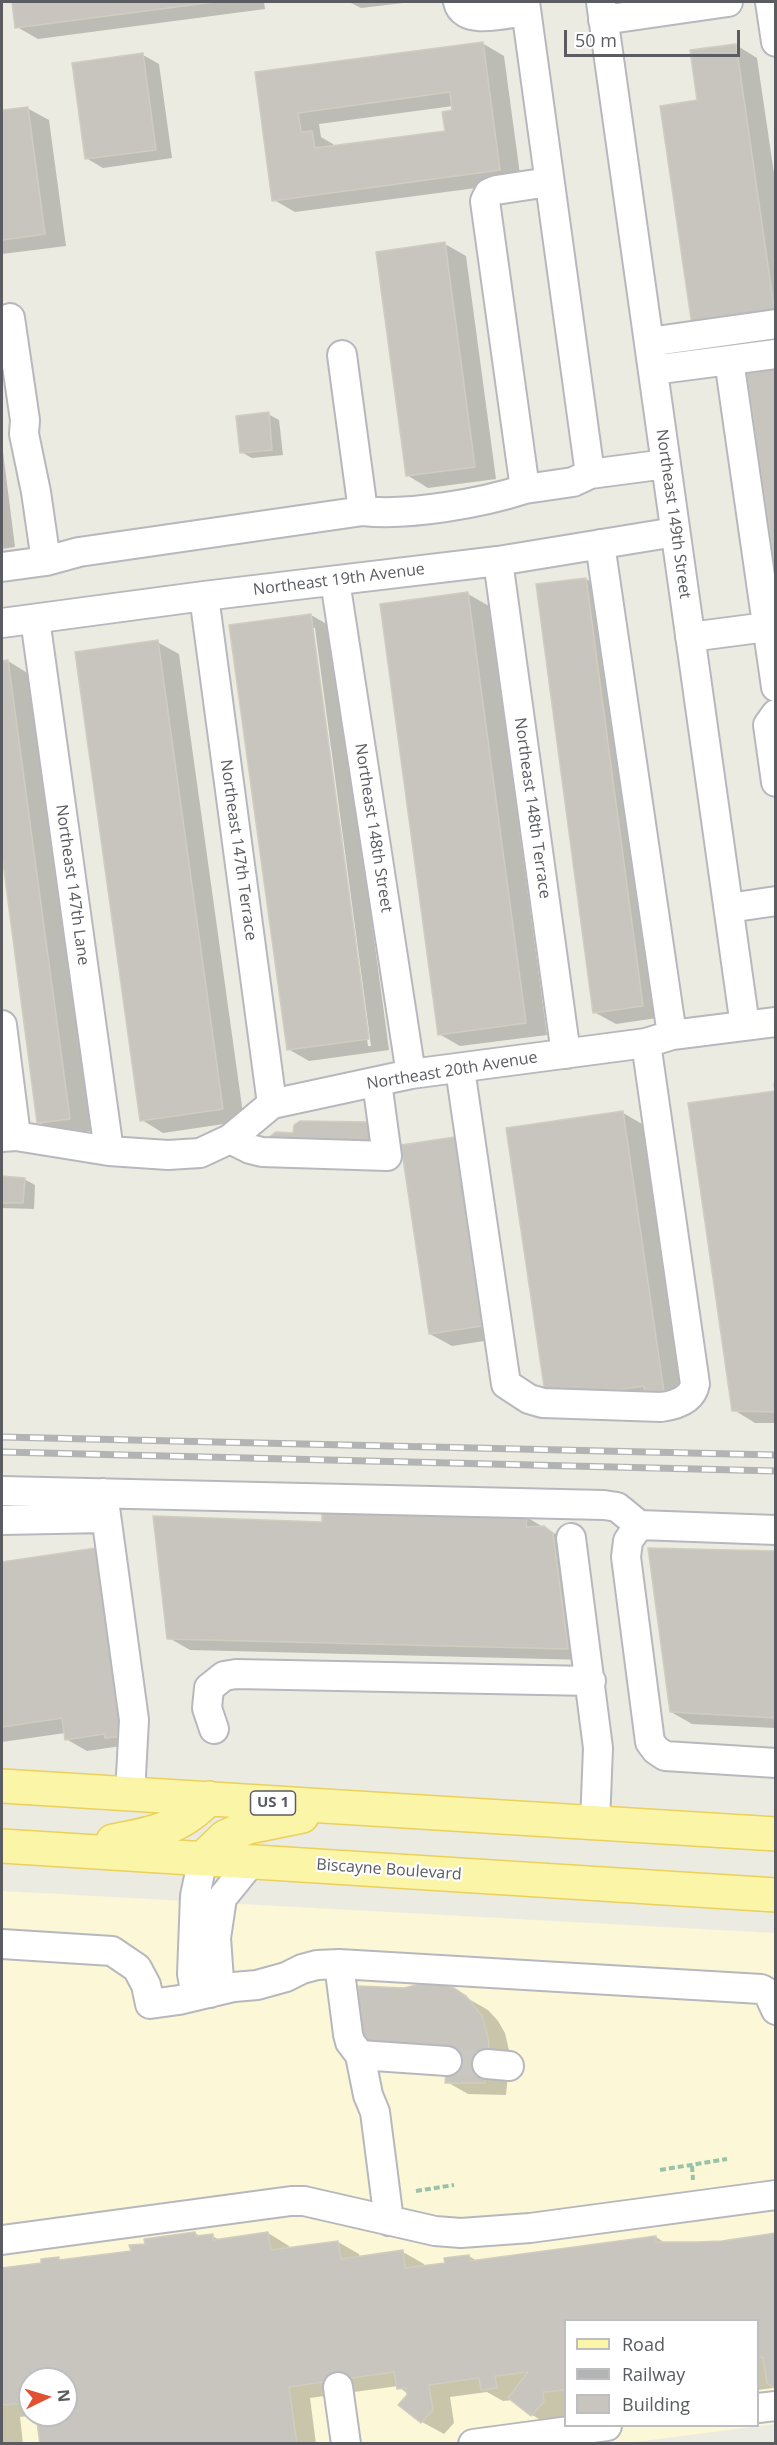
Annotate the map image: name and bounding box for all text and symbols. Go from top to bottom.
scale bar [567,18,742,56]
text: 50 m [575,28,617,52]
street label: Northeast 149th Street [652,428,694,600]
street label: Northeast 19th Avenue [252,560,426,600]
street label: Northeast 148th Terrace [510,716,554,900]
street label: Northeast 148th Street [350,742,396,914]
street label: Northeast 147th Terrace [216,758,260,942]
street label: Northeast 147th Lane [51,803,93,967]
street label: Northeast 20th Avenue [365,1048,539,1094]
road number: US 1 [250,1791,296,1815]
street label: Biscayne Boulevard [316,1855,462,1885]
legend [564,2319,759,2427]
text: Road [622,2332,665,2356]
text: Railway [622,2362,685,2386]
north arrow [18,2367,78,2427]
text: N [52,2388,75,2403]
text: Building [622,2392,690,2416]

